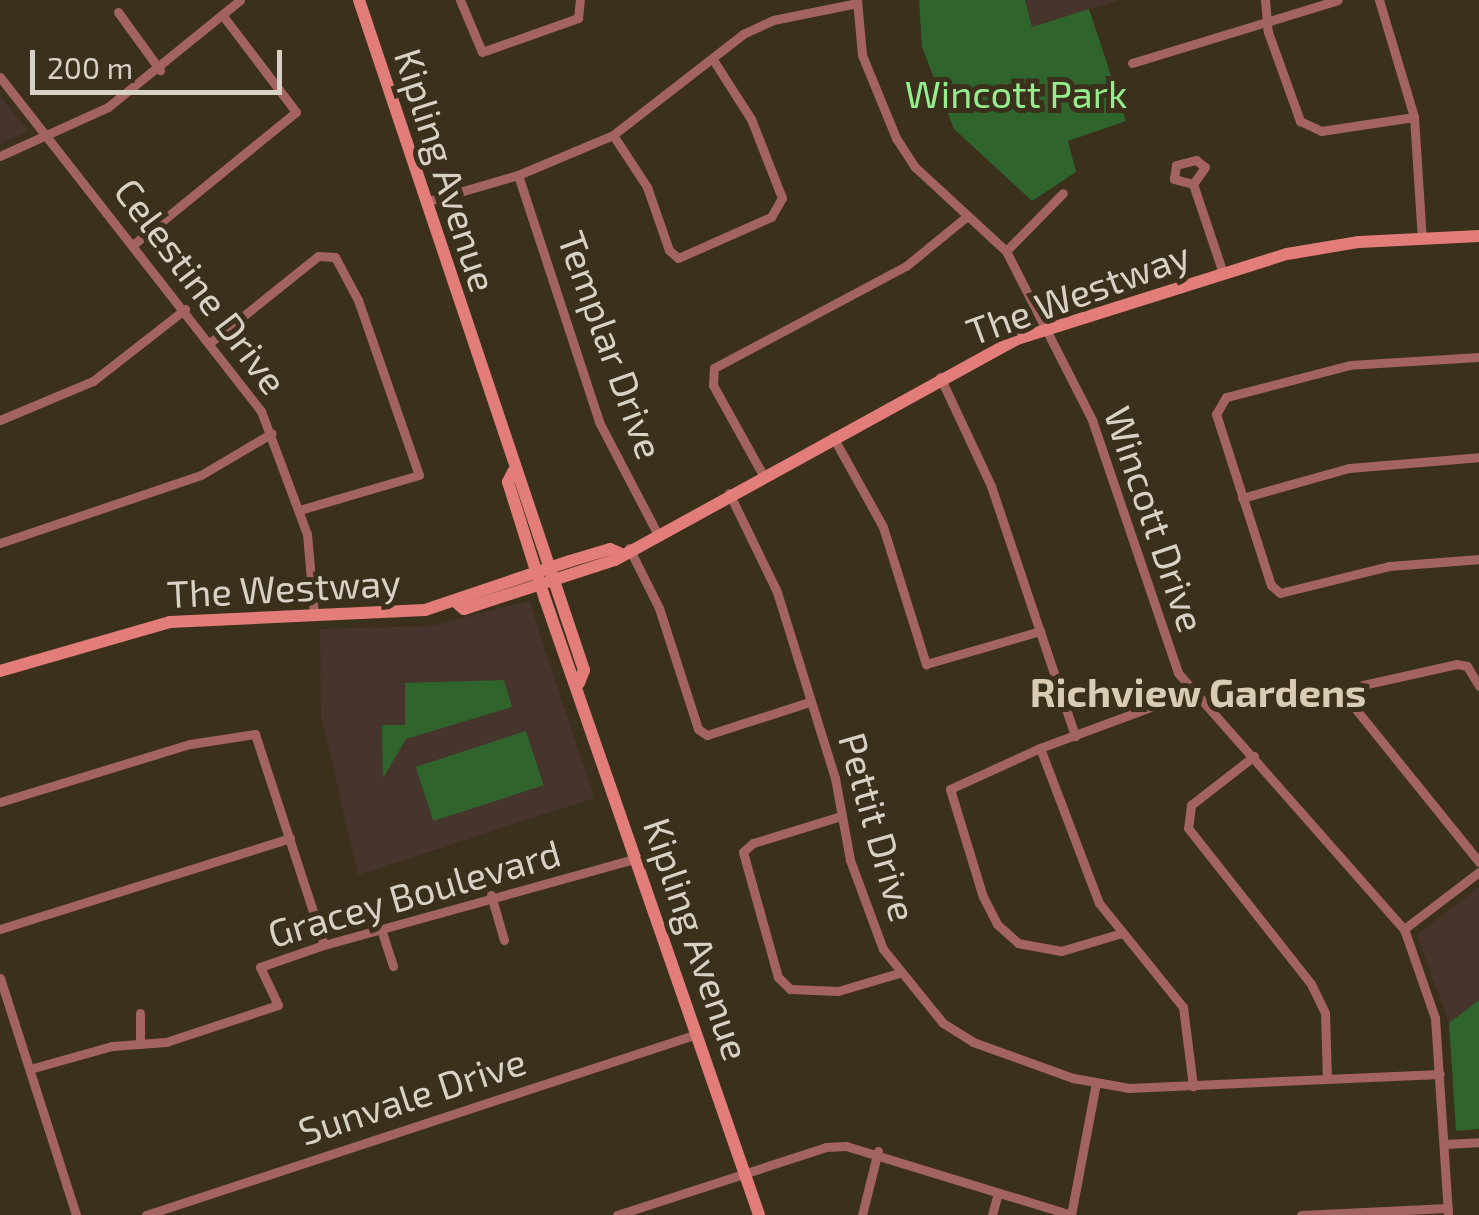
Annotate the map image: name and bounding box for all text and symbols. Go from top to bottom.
scale bar [35,30,288,92]
street label: Kipling Avenue [385,42,507,298]
text: 200 m [47,49,133,85]
park label: Wincott Park [905,71,1127,117]
street label: Celestine Drive [105,169,297,403]
street label: Templar Drive [549,225,673,465]
street label: The Westway [960,231,1196,355]
street label: Wincott Drive [1095,400,1215,638]
street label: The Westway [166,559,402,617]
district label: Richview Gardens [1029,667,1367,715]
street label: Pettit Drive [829,727,927,927]
street label: Kipling Avenue [634,812,760,1066]
street label: Gracey Boulevard [262,829,566,957]
street label: Sunvale Drive [293,1038,531,1154]

